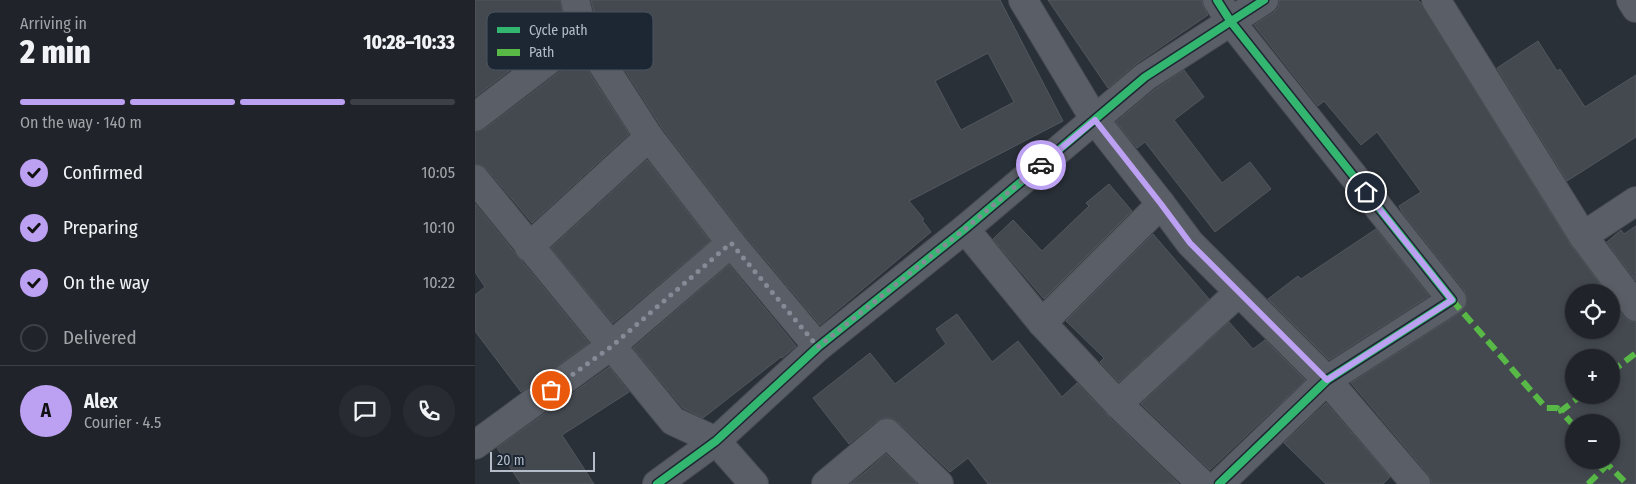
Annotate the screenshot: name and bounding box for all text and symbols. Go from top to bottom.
legend [487,12,653,70]
text: Arriving in [20,14,87,33]
text: Cycle path [529,22,588,39]
text: 10:28–10:33 [363,31,455,54]
text: 2 min [20,33,91,71]
text: Path [529,44,554,61]
text: On the way · 140 m [20,113,142,132]
courier [1016,140,1066,190]
icon: car [1027,151,1055,179]
icon: check [20,159,48,187]
text: Confirmed [63,161,143,184]
text: 10:05 [421,163,455,182]
pin [1345,171,1387,213]
icon: home [1352,178,1380,206]
icon: check [20,214,48,242]
text: Preparing [63,216,138,239]
text: 10:10 [423,218,455,237]
icon: check [20,269,48,297]
text: On the way [63,271,149,294]
text: 10:22 [423,273,455,292]
map controls [1565,284,1620,469]
button: locate [1565,284,1620,339]
text: Delivered [63,326,137,349]
button: + [1565,349,1620,404]
pin [530,369,572,411]
icon: bag [537,376,565,404]
button: chat [339,385,391,437]
button: phone [403,385,455,437]
text: Alex [84,390,118,413]
text: A [41,399,51,422]
text: Courier · 4.5 [84,413,161,432]
button: − [1565,414,1620,469]
scale bar [490,449,595,472]
text: 20 m [497,452,525,469]

